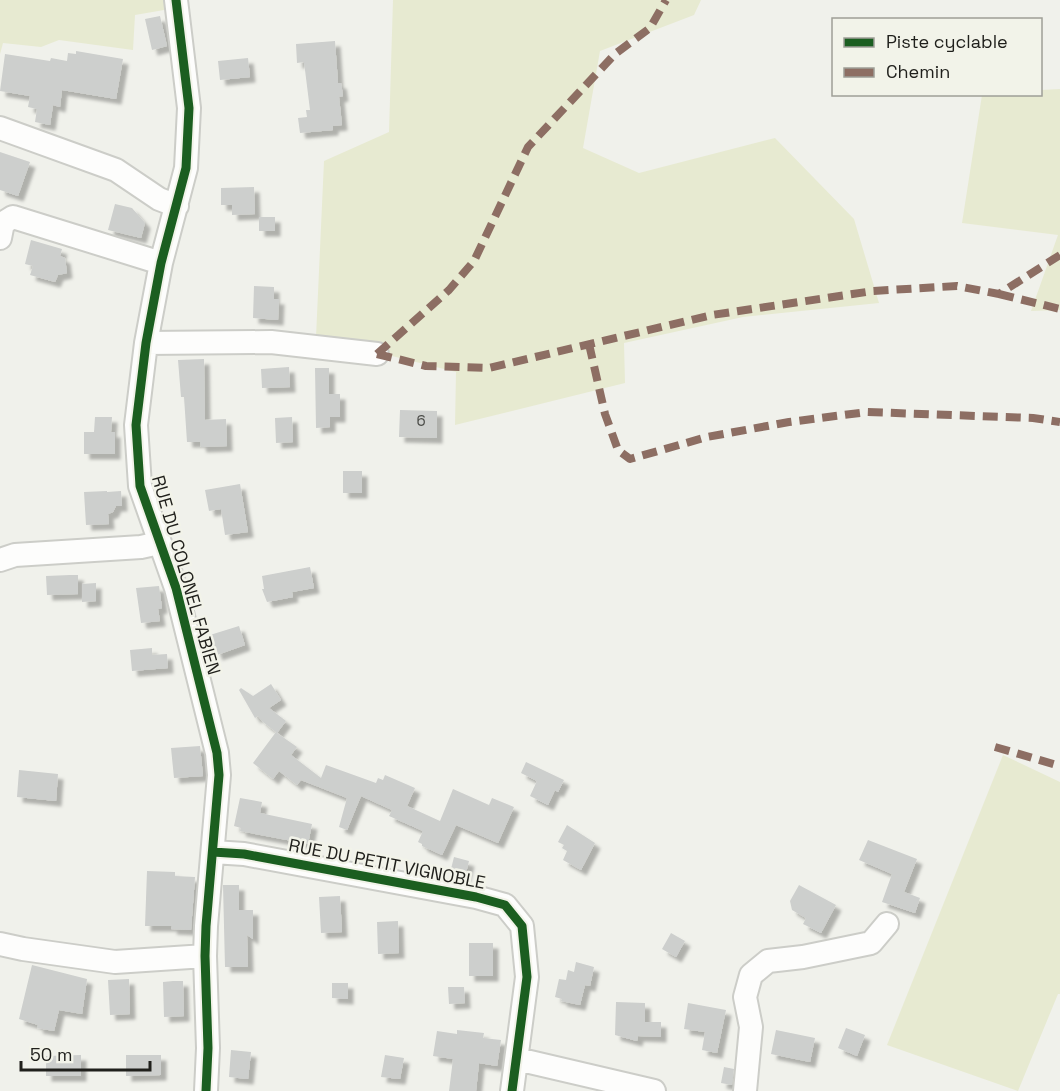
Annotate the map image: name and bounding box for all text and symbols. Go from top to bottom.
legend [832,18,1042,96]
text: Piste cyclable [886,30,1008,53]
text: Chemin [886,60,950,83]
house number: 6 [416,411,426,430]
street label: RUE DU COLONEL FABIEN [147,472,226,677]
street label: RUE DU PETIT VIGNOBLE [287,833,487,894]
scale bar [21,1034,150,1072]
text: 50 m [30,1043,72,1066]

